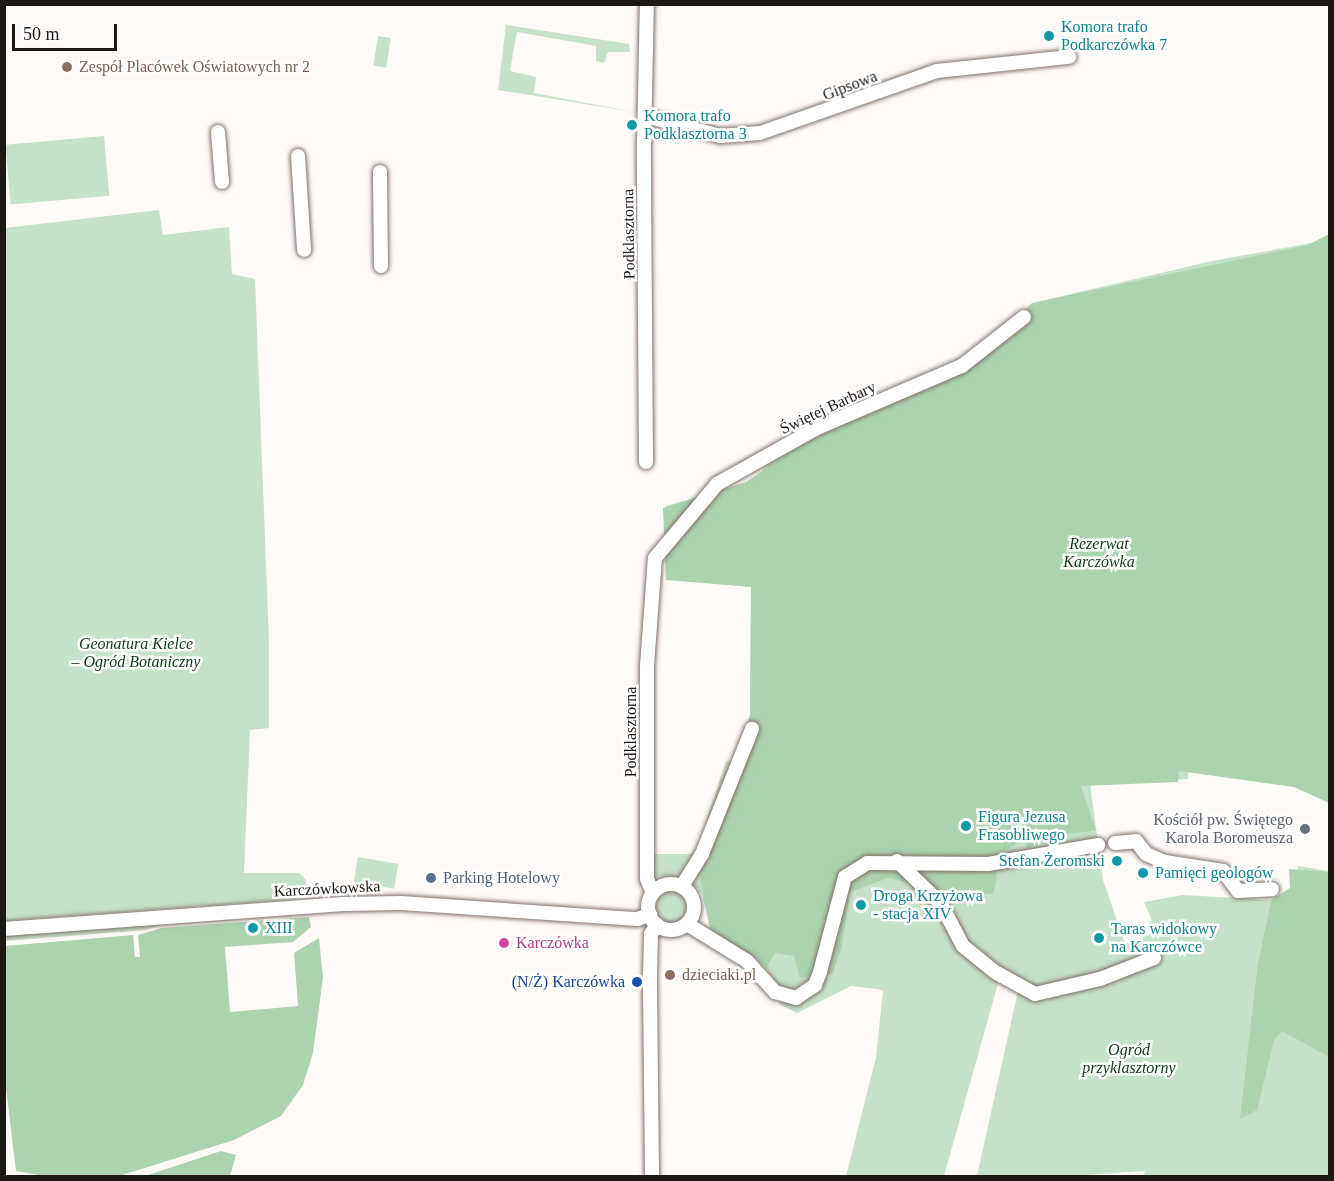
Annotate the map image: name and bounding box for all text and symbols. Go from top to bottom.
scale bar [15,12,120,50]
place label: Komora trafo Podkarczówka 7 [1061,17,1167,55]
text: 50 m [23,24,60,44]
marker: Komora trafo Podkarczówka 7 [1042,29,1056,43]
place label: Zespół Placówek Oświatowych nr 2 [79,57,310,77]
marker: Zespół Placówek Oświatowych nr 2 [60,60,74,74]
street label: Gipsowa [820,67,880,105]
place label: Komora trafo Podklasztorna 3 [644,106,747,144]
marker: Komora trafo Podklasztorna 3 [625,118,639,132]
street label: Podklasztorna [619,189,639,279]
street label: Świętej Barbary [777,377,879,439]
park label: Rezerwat Karczówka [1063,534,1135,572]
park label: Geonatura Kielce – Ogród Botaniczny [72,634,200,672]
street label: Podklasztorna [621,687,641,777]
place label: Figura Jezusa Frasobliwego [978,807,1066,845]
place label: Kościół pw. Świętego Karola Boromeusza [1153,810,1293,848]
marker: Figura Jezusa Frasobliwego [959,819,973,833]
marker: Kościół pw. Świętego Karola Boromeusza [1298,822,1312,836]
place label: Stefan Żeromski [999,851,1105,871]
marker: Stefan Żeromski [1110,854,1124,868]
place label: Pamięci geologów [1155,863,1274,883]
marker: Pamięci geologów [1136,866,1150,880]
place label: Parking Hotelowy [443,868,560,888]
marker: Parking Hotelowy [424,871,438,885]
street label: Karczówkowska [273,877,381,901]
place label: Droga Krzyżowa - stacja XIV [873,886,983,924]
marker: Droga Krzyżowa - stacja XIV [854,898,868,912]
place label: XIII [265,918,293,938]
place label: Taras widokowy na Karczówce [1111,919,1217,957]
marker: XIII [246,921,260,935]
marker: Taras widokowy na Karczówce [1092,931,1106,945]
place label: Karczówka [516,933,589,953]
marker: Karczówka [497,936,511,950]
place label: dzieciaki.pl [682,965,756,985]
marker: dzieciaki.pl [663,968,677,982]
place label: (N/Ż) Karczówka [512,972,625,992]
marker: (N/Ż) Karczówka [630,975,644,989]
park label: Ogród przyklasztorny [1082,1040,1176,1078]

